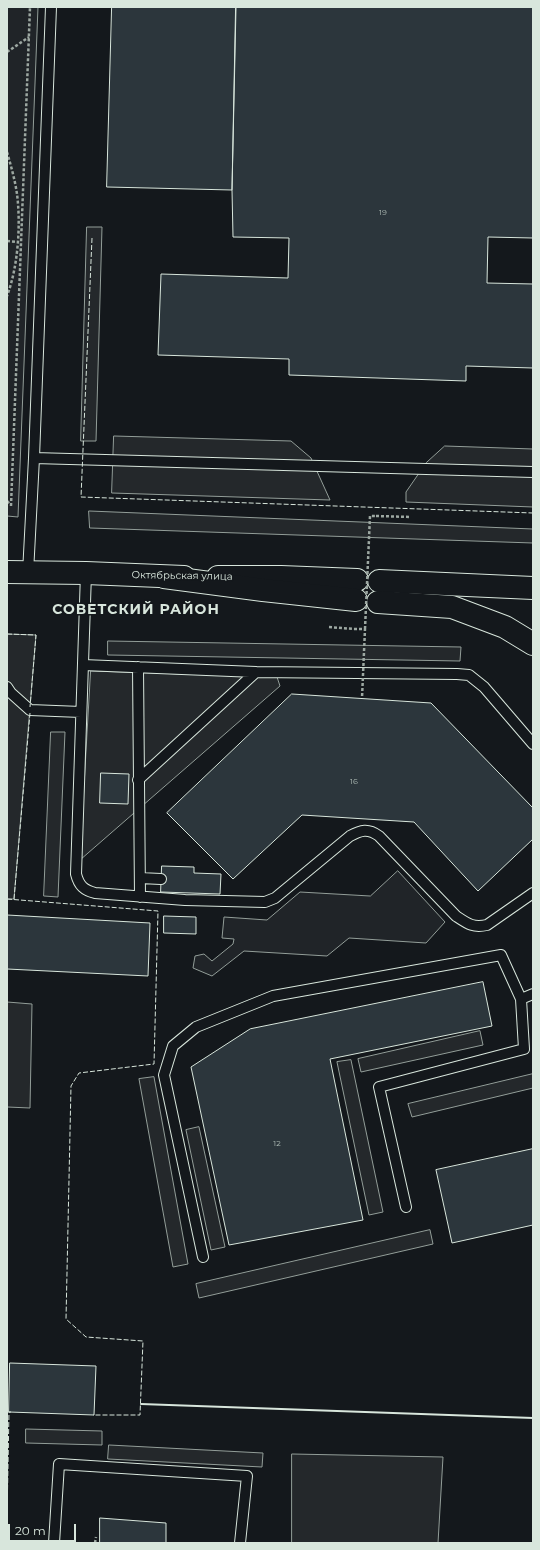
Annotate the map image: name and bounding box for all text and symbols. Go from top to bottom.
house number: 19 [379,208,387,218]
street label: Октябрьская улица [131,569,233,583]
district label: СОВЕТСКИЙ РАЙОН [52,602,220,618]
house number: 16 [350,777,358,787]
house number: 12 [273,1139,281,1149]
scale bar [10,1516,78,1542]
text: 20 m [15,1523,46,1538]

